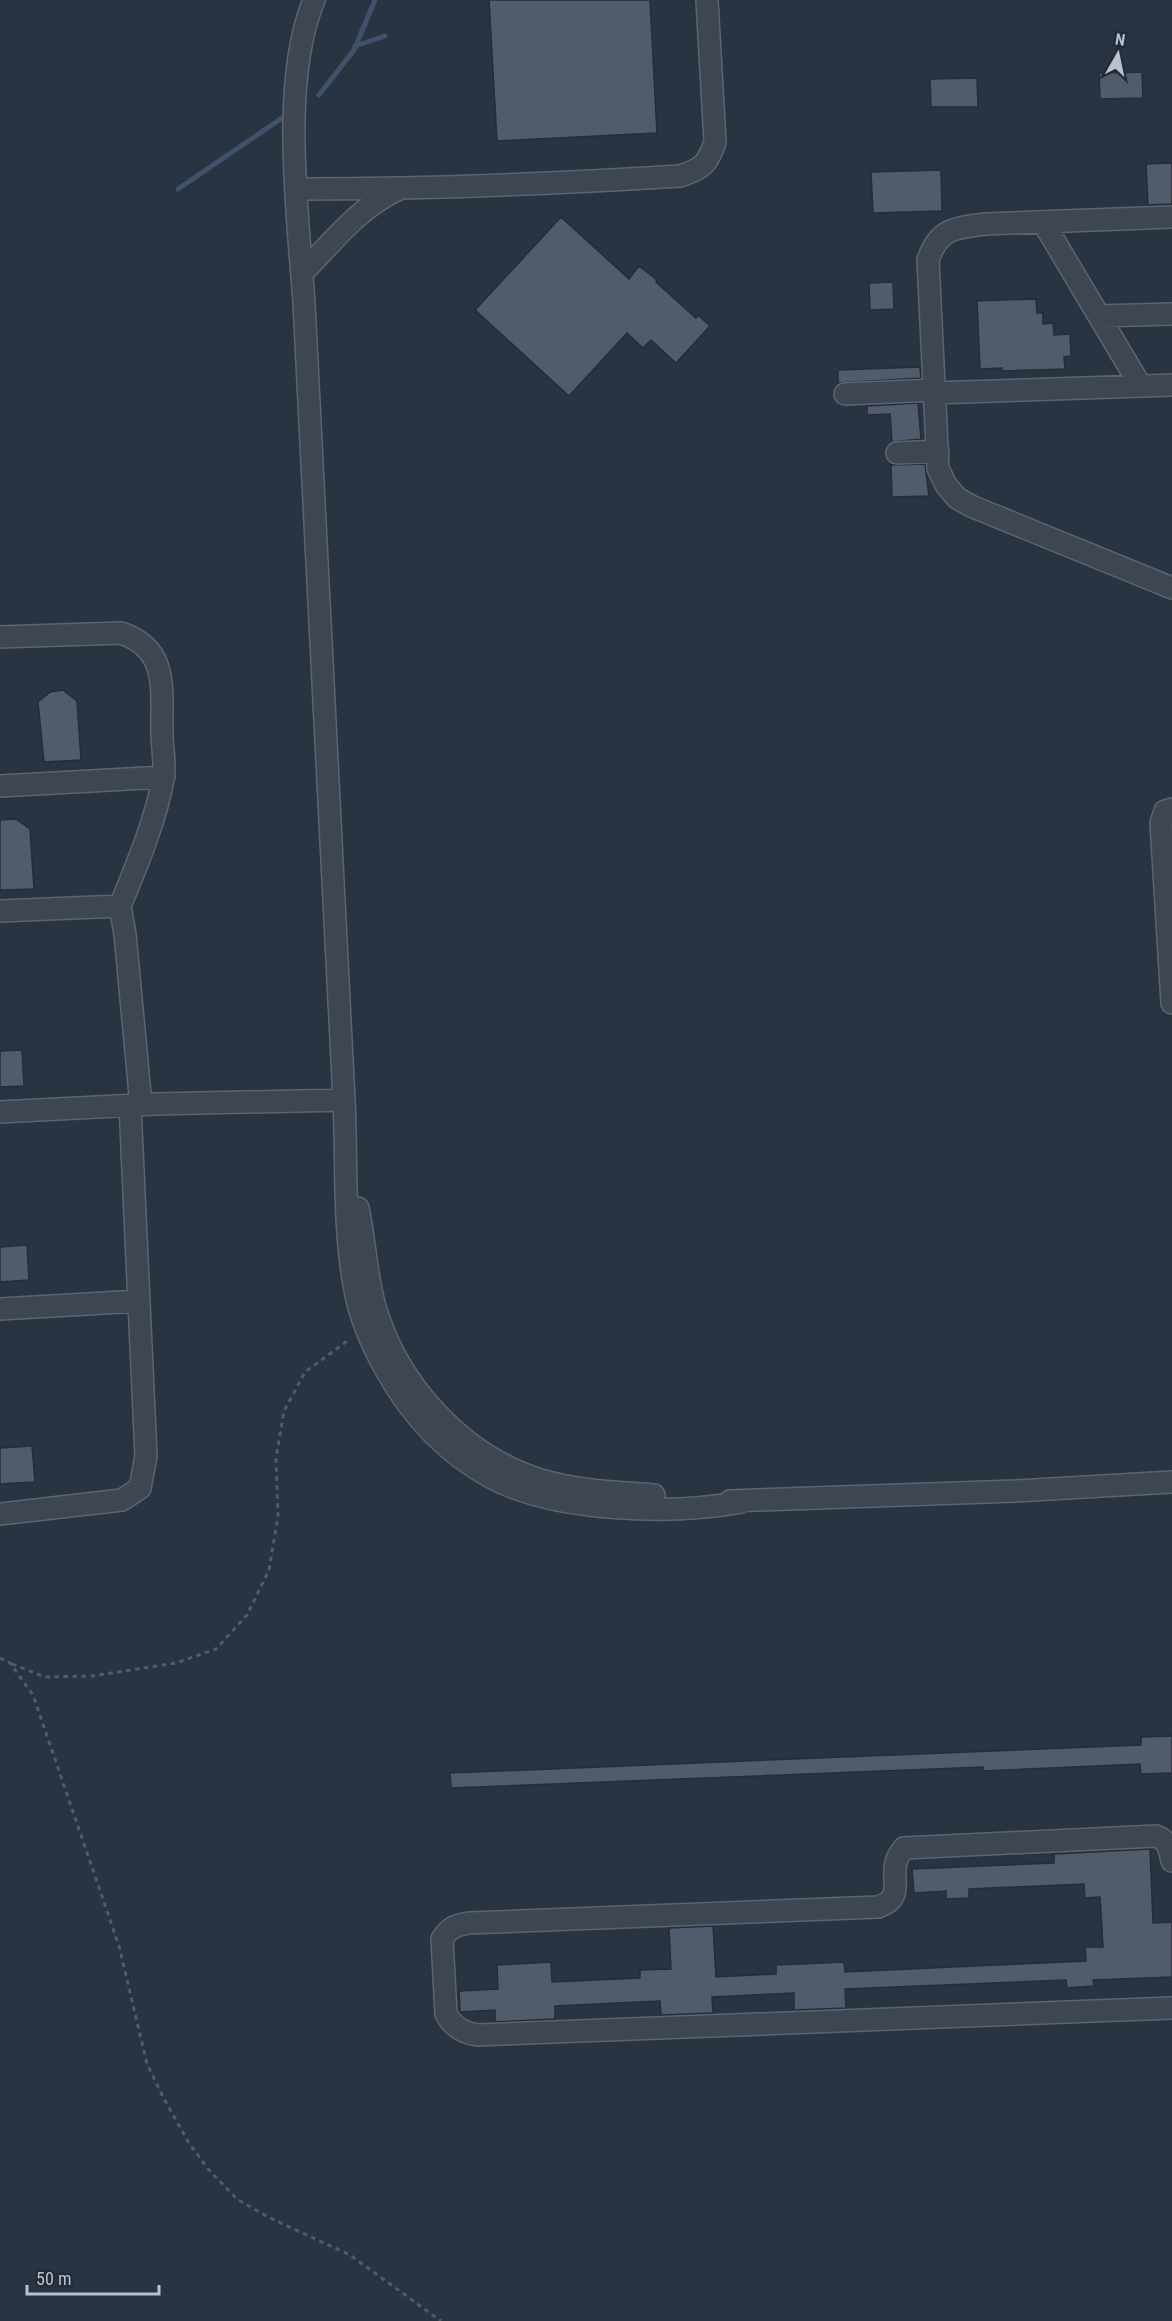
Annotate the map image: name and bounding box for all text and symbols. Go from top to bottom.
north arrow [1088,24,1148,84]
text: N [1114,30,1127,50]
scale bar [27,2258,159,2296]
text: 50 m [36,2268,71,2289]

